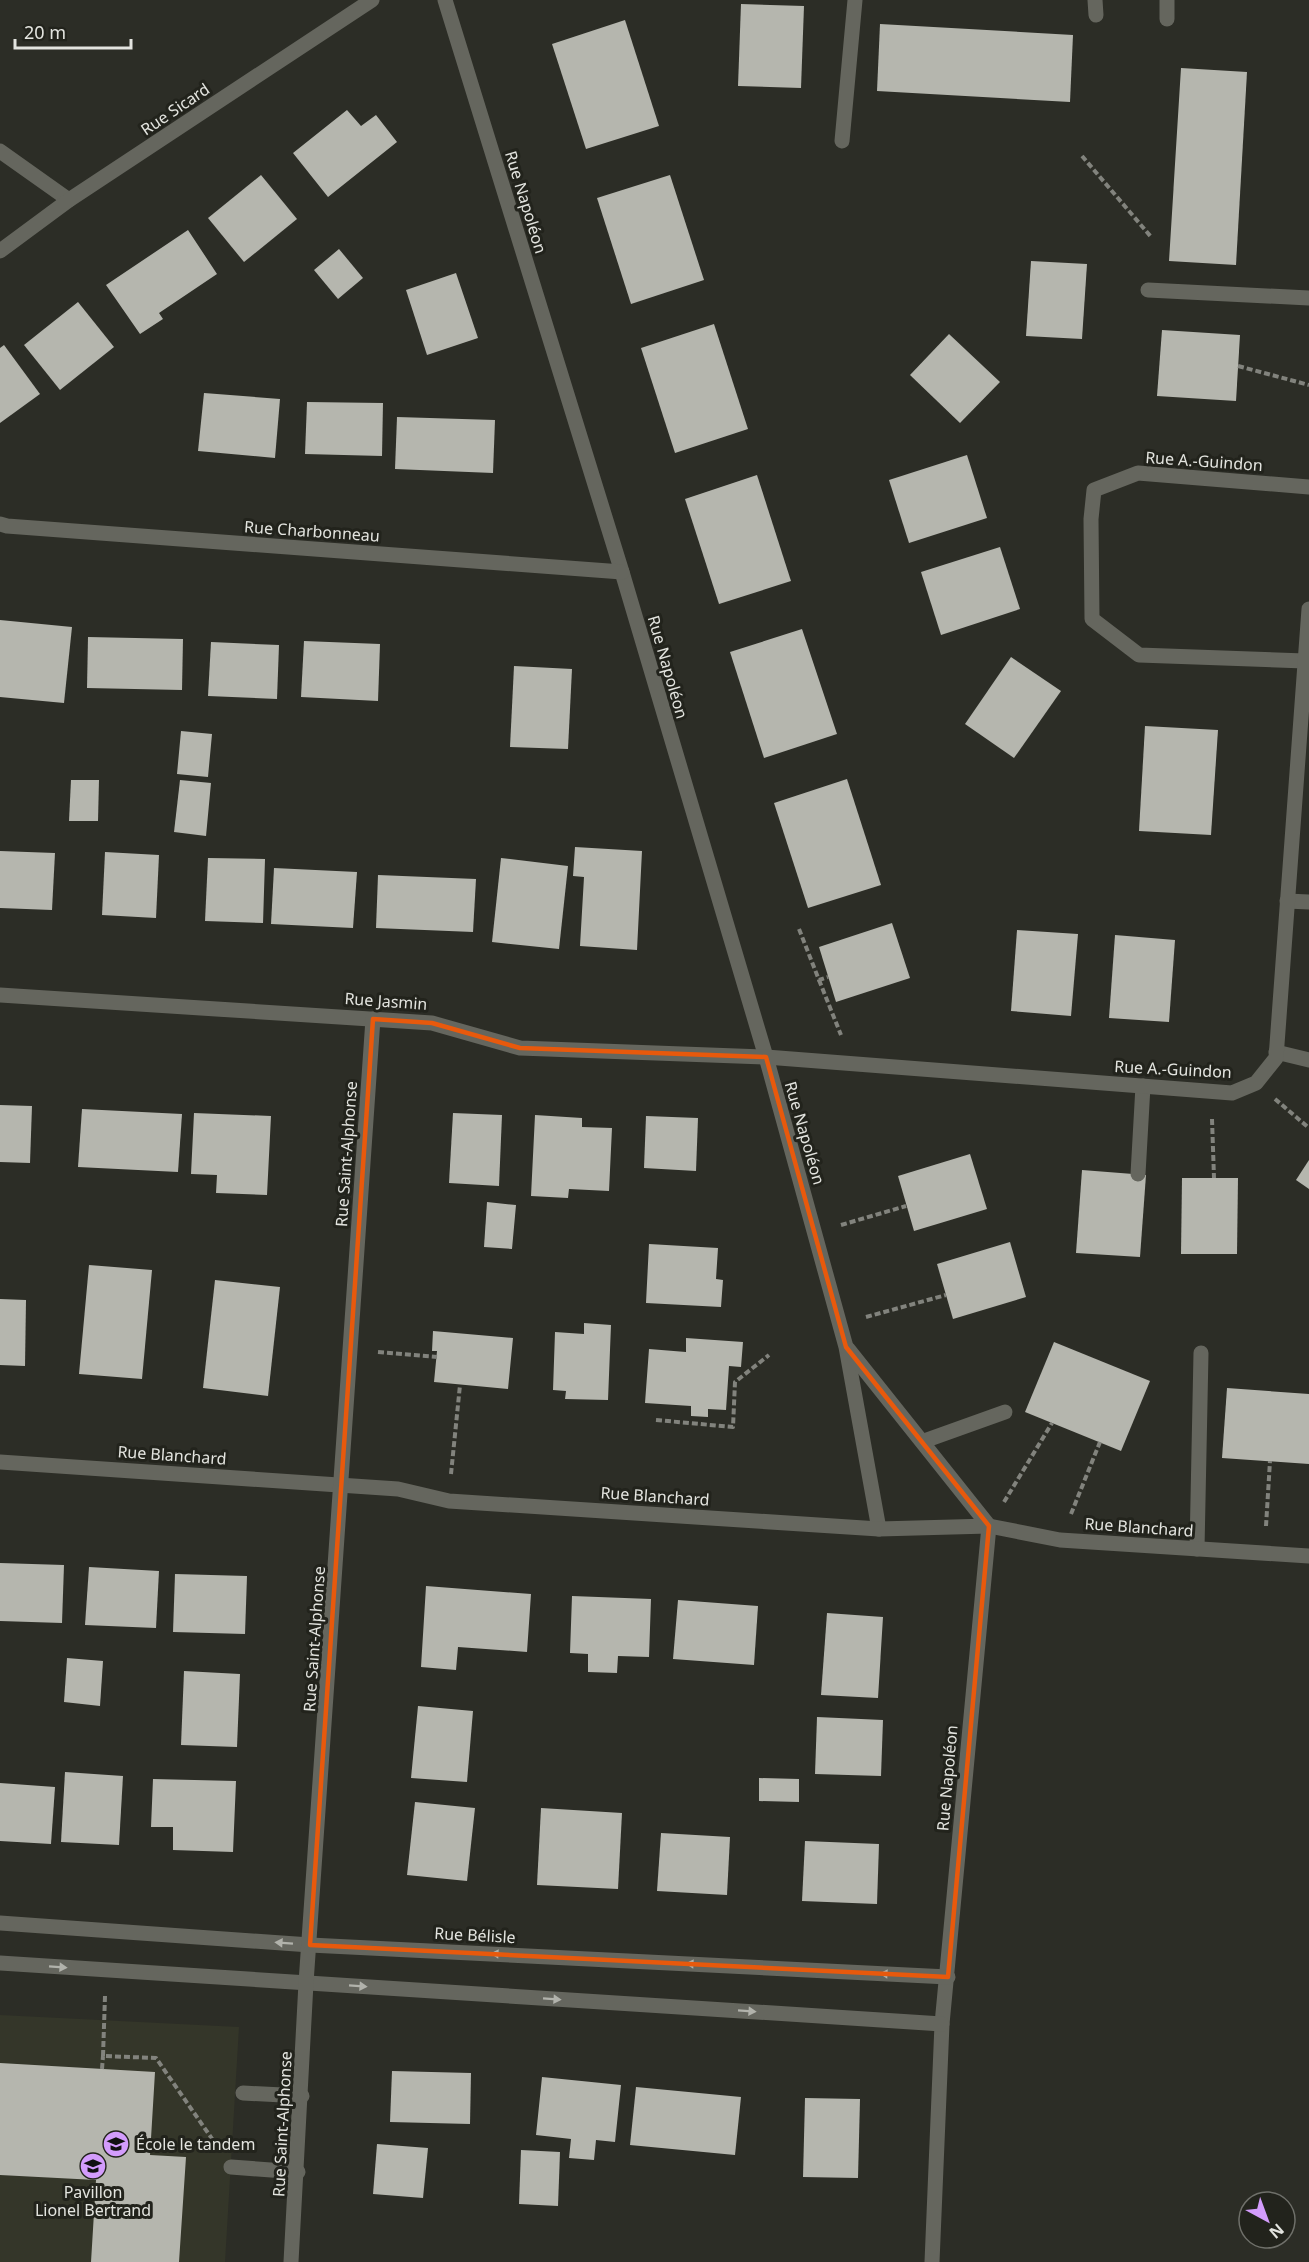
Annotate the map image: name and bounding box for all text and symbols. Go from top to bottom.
scale bar [15,12,130,50]
text: 20 m [24,20,66,44]
street label: Rue Sicard [136,78,214,140]
street label: Rue Napoléon [500,148,552,256]
street label: Rue A.-Guindon [1145,446,1263,476]
street label: Rue Charbonneau [243,515,381,547]
street label: Rue Napoléon [643,613,693,721]
street label: Rue Jasmin [344,987,428,1015]
street label: Rue A.-Guindon [1114,1055,1232,1083]
street label: Rue Napoléon [780,1079,830,1187]
street label: Rue Saint-Alphonse [330,1080,362,1228]
street label: Rue Blanchard [117,1440,227,1470]
street label: Rue Blanchard [600,1481,710,1511]
street label: Rue Blanchard [1084,1512,1194,1542]
street label: Rue Saint-Alphonse [298,1565,330,1713]
street label: Rue Napoléon [931,1724,963,1832]
street label: Rue Bélisle [434,1922,516,1948]
one-way arrow [275,1938,294,1948]
one-way arrow [490,1950,509,1959]
one-way arrow [685,1959,704,1969]
one-way arrow [49,1963,68,1972]
one-way arrow [880,1969,899,1978]
one-way arrow [348,1982,367,1991]
one-way arrow [543,1994,562,2003]
one-way arrow [738,2006,757,2015]
street label: Rue Saint-Alphonse [267,2050,297,2198]
school or university icon: École le tandem [101,2129,131,2159]
place label: École le tandem [136,2133,255,2155]
school or university icon: Pavillon Lionel Bertrand [78,2151,108,2181]
place label: Pavillon Lionel Bertrand [35,2181,151,2221]
north arrow [1237,2190,1297,2250]
text: N [1265,2219,1289,2244]

